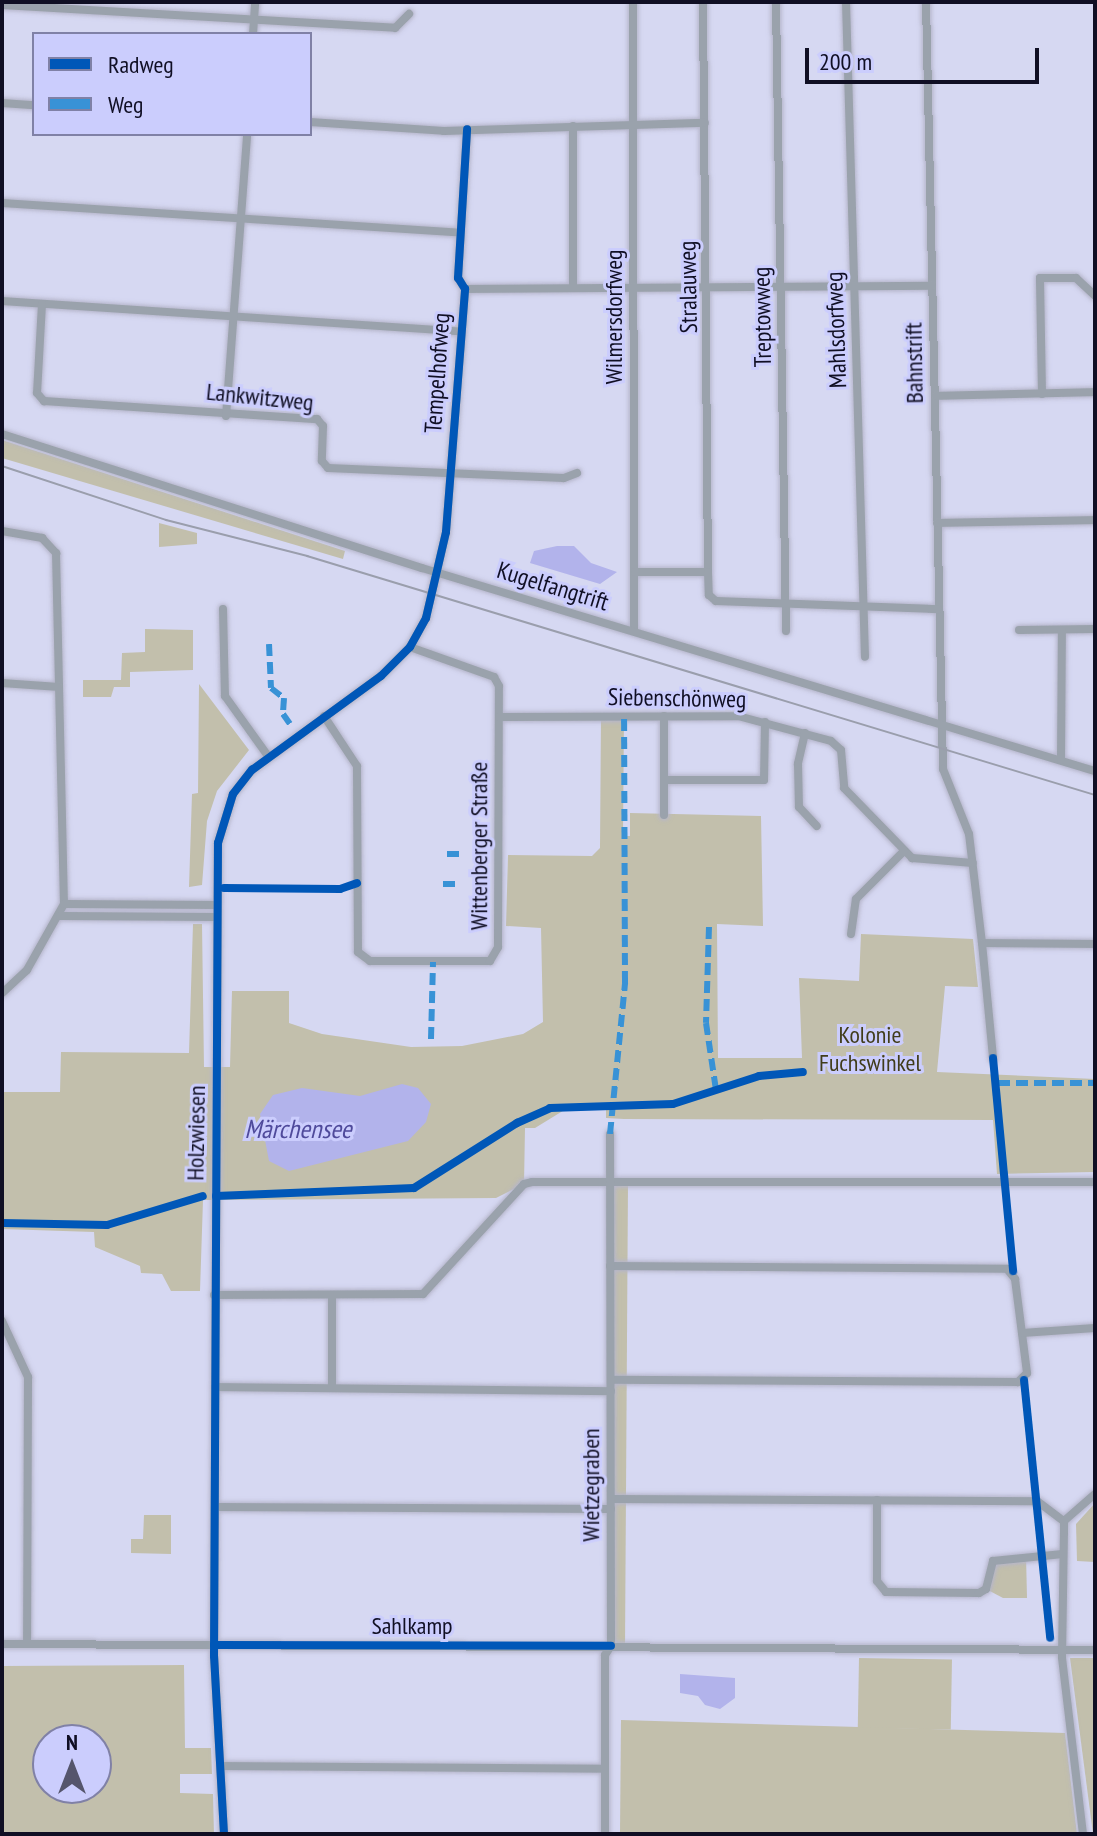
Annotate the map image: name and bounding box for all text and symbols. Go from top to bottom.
legend [32,32,312,136]
scale bar [809,32,1043,82]
text: 200 m [819,46,872,77]
text: Radweg [108,49,174,80]
text: Weg [108,89,143,120]
street label: Stralauweg [673,240,703,334]
street label: Wilmersdorfweg [600,250,628,384]
street label: Treptowweg [747,267,777,367]
street label: Mahlsdorfweg [820,271,852,389]
street label: Tempelhofweg [418,312,456,434]
street label: Bahnstrift [899,322,929,404]
street label: Lankwitzweg [205,377,315,417]
street label: Kugelfangtrift [494,555,612,617]
street label: Siebenschönweg [608,682,746,714]
street label: Wittenberger Straße [465,762,493,930]
park label: Kolonie Fuchswinkel [819,1021,921,1077]
street label: Holzwiesen [181,1085,211,1181]
water label: Märchensee [245,1113,351,1145]
street label: Wietzegraben [577,1428,605,1542]
street label: Sahlkamp [372,1612,452,1640]
north arrow [32,1724,112,1804]
text: N [66,1728,78,1756]

